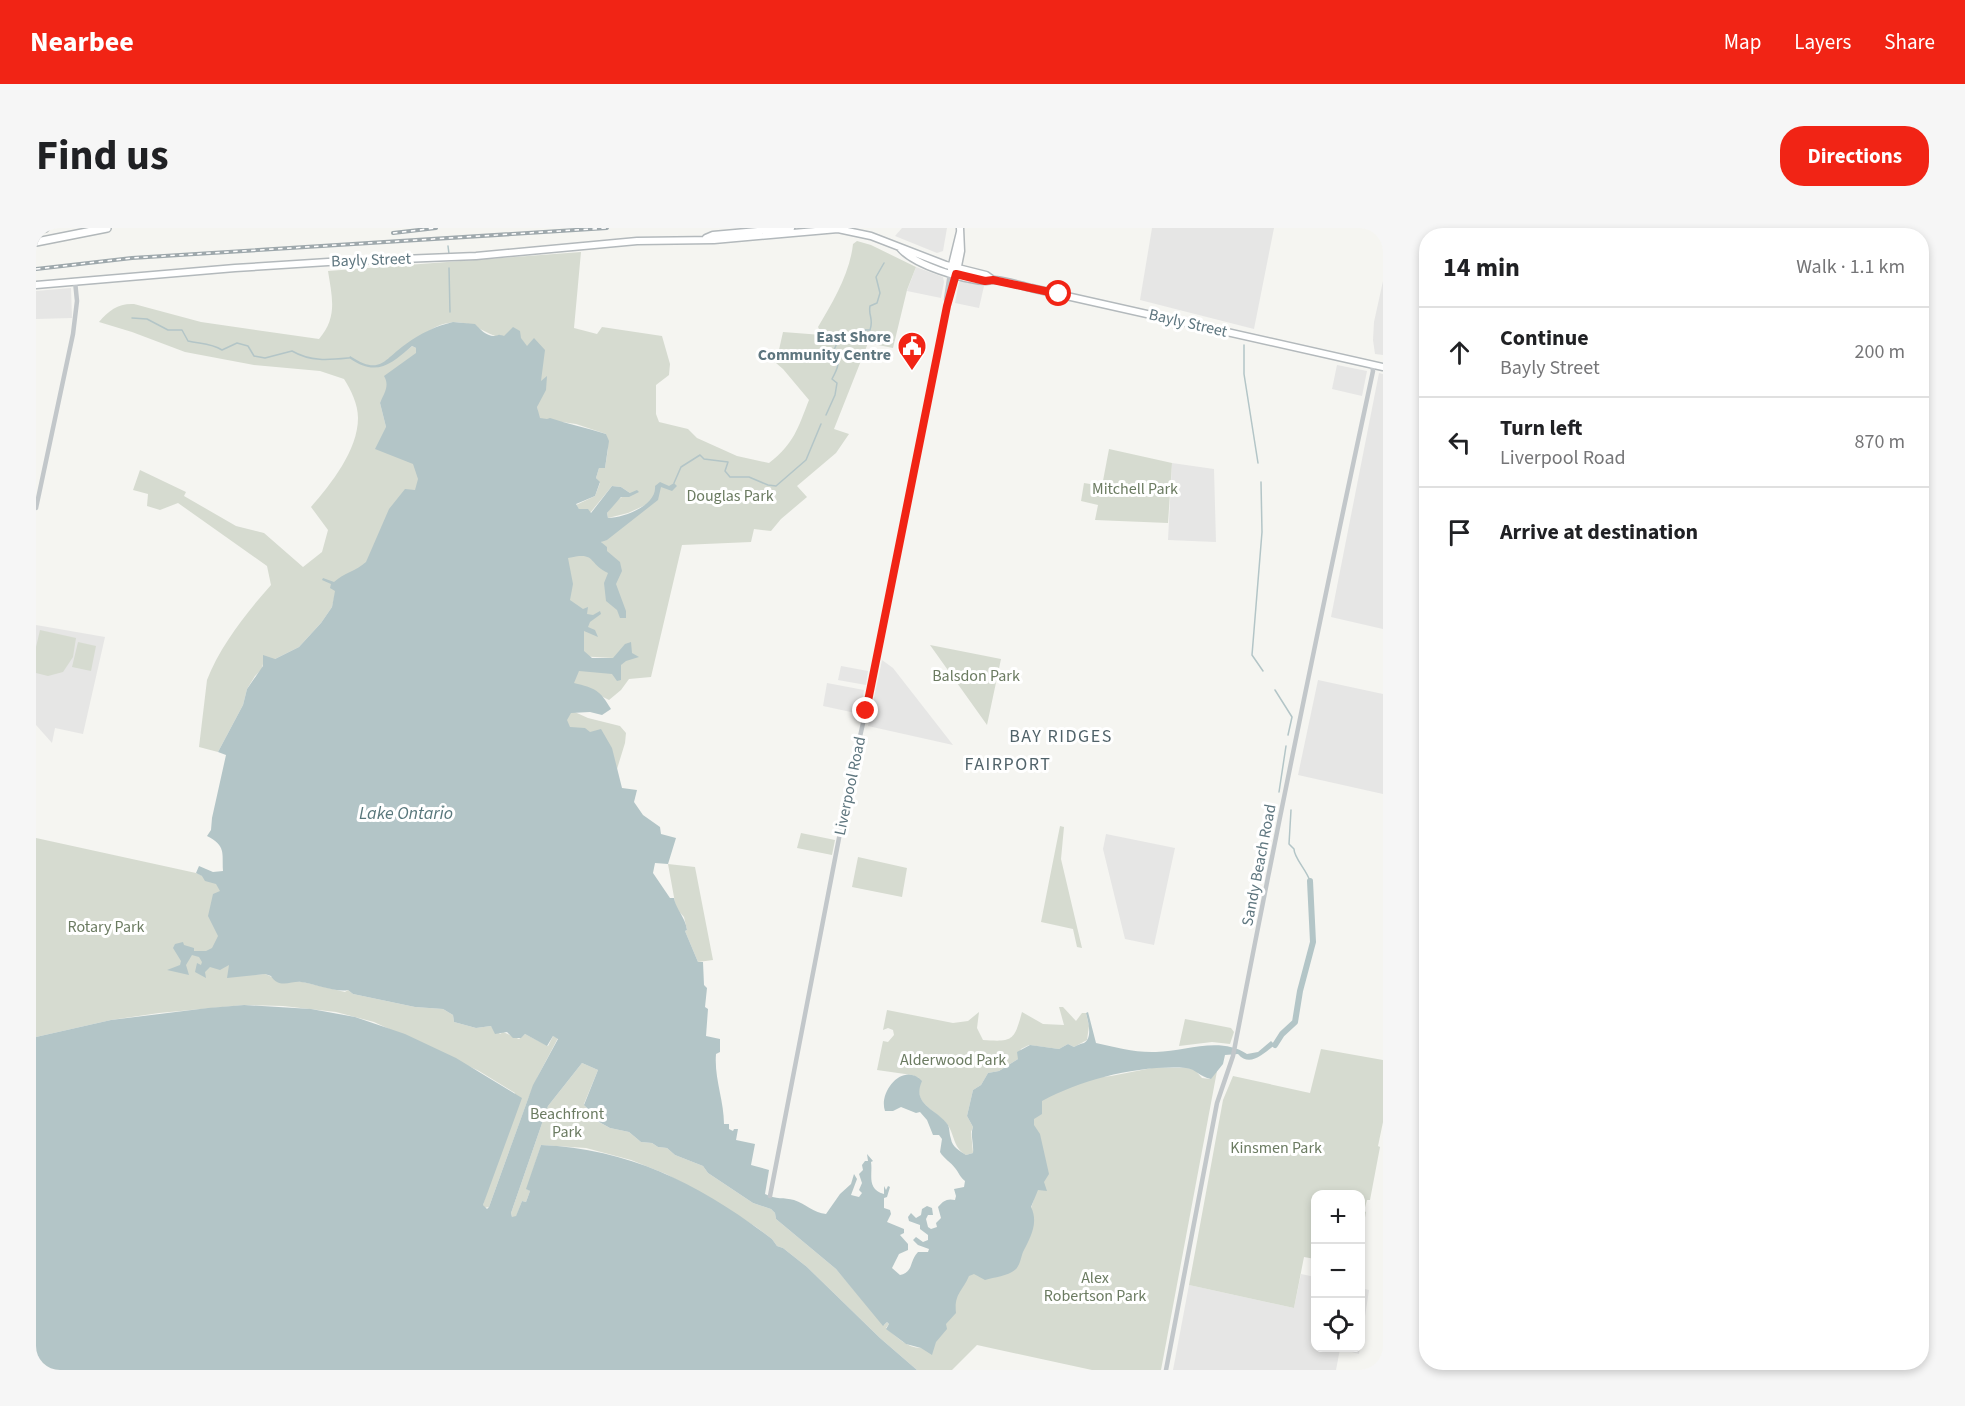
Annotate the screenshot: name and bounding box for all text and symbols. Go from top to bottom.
text: Nearbee [30,22,134,62]
text: Map [1724,27,1761,57]
text: Layers [1794,27,1851,57]
text: Share [1884,27,1935,57]
text: Find us [36,126,169,186]
button: Directions [1780,126,1929,186]
street label: Bayly Street [331,248,412,272]
text: 14 min [1443,249,1520,286]
text: Walk · 1.1 km [1796,253,1905,281]
route start [1045,280,1071,306]
street label: Bayly Street [1147,303,1230,343]
text: Continue [1500,322,1589,354]
place label: East Shore Community Centre [758,326,891,366]
public building icon: East Shore Community Centre [896,330,928,372]
icon: ahead [1443,336,1476,369]
text: 200 m [1855,338,1905,366]
text: Bayly Street [1500,354,1600,382]
text: Turn left [1500,412,1582,444]
icon: left [1443,426,1476,459]
text: 870 m [1855,428,1905,456]
text: Liverpool Road [1500,444,1626,472]
park label: Mitchell Park [1092,478,1178,500]
park label: Douglas Park [686,485,774,507]
icon: arrive [1443,516,1476,549]
text: Arrive at destination [1500,516,1698,548]
park label: Balsdon Park [932,665,1020,687]
route end [852,697,878,723]
district label: BAY RIDGES [1009,724,1113,749]
street label: Liverpool Road [829,735,871,837]
district label: FAIRPORT [965,752,1051,777]
water label: Lake Ontario [359,801,453,826]
street label: Sandy Beach Road [1236,802,1282,928]
park label: Rotary Park [67,916,145,938]
park label: Alderwood Park [900,1049,1006,1071]
park label: Beachfront Park [530,1103,605,1143]
park label: Kinsmen Park [1230,1137,1322,1159]
map controls [1311,1190,1365,1352]
button: + [1311,1190,1365,1244]
button: − [1311,1244,1365,1298]
park label: Alex Robertson Park [1044,1267,1146,1307]
button: locate [1311,1298,1365,1352]

